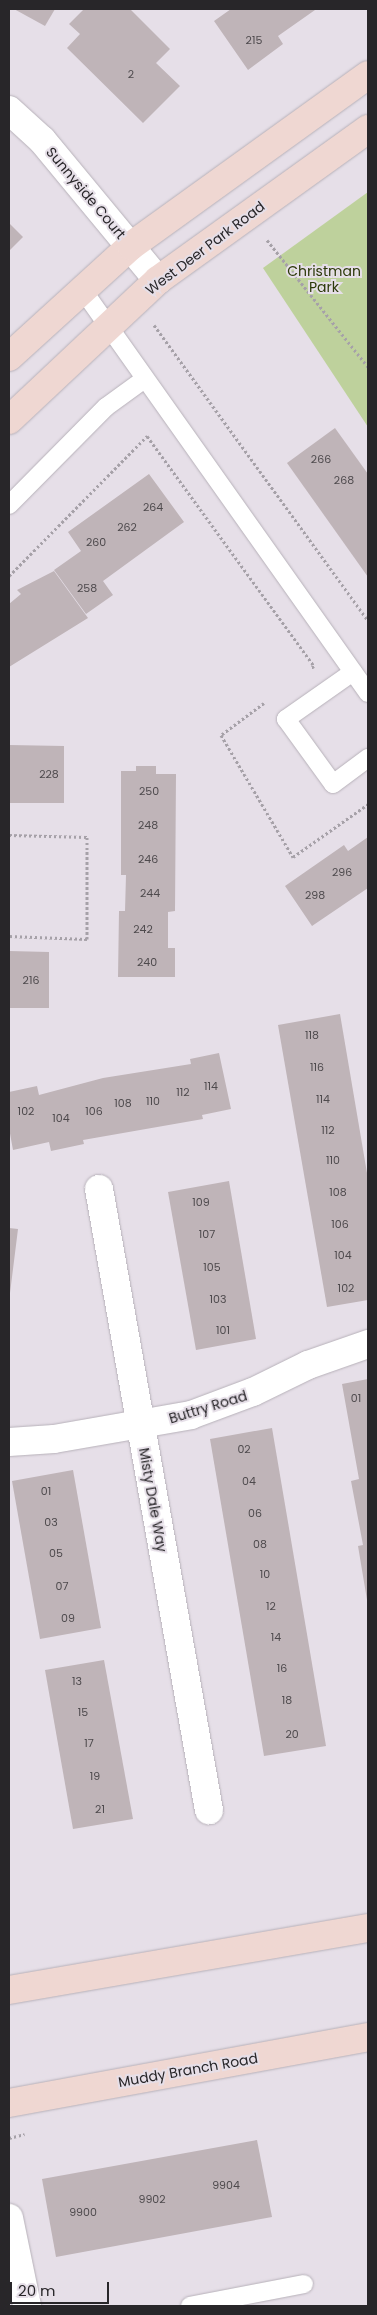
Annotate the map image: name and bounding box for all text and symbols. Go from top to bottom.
house number: 215 [246,33,262,47]
house number: 2 [128,67,134,81]
street label: Sunnyside Court [43,144,129,242]
street label: West Deer Park Road [142,198,268,298]
park label: Christman Park [287,263,361,296]
house number: 266 [311,452,331,466]
house number: 268 [334,473,354,487]
house number: 264 [143,500,163,514]
house number: 262 [117,520,137,534]
house number: 260 [86,535,106,549]
house number: 258 [77,581,97,595]
house number: 228 [39,767,59,781]
house number: 250 [139,784,159,798]
house number: 248 [138,818,158,832]
house number: 246 [138,852,158,866]
house number: 296 [332,865,352,879]
house number: 244 [140,886,160,900]
house number: 298 [305,888,325,902]
house number: 242 [133,922,153,936]
house number: 240 [137,955,157,969]
house number: 216 [23,973,39,987]
house number: 118 [305,1028,319,1042]
house number: 116 [310,1060,324,1074]
house number: 114 [204,1079,218,1093]
house number: 112 [176,1085,190,1099]
house number: 114 [316,1092,330,1106]
house number: 110 [146,1094,160,1108]
house number: 108 [114,1096,132,1110]
house number: 102 [18,1104,34,1118]
house number: 106 [85,1104,103,1118]
house number: 104 [52,1111,70,1125]
house number: 112 [321,1123,335,1137]
house number: 110 [326,1153,340,1167]
house number: 108 [329,1185,347,1199]
house number: 109 [192,1195,210,1209]
house number: 106 [331,1217,349,1231]
house number: 107 [199,1227,215,1241]
house number: 104 [334,1248,352,1262]
house number: 105 [203,1260,221,1274]
house number: 102 [338,1281,354,1295]
house number: 103 [210,1292,226,1306]
house number: 101 [216,1323,230,1337]
street label: Buttry Road [167,1387,249,1427]
house number: 01 [351,1391,361,1405]
house number: 02 [237,1442,251,1456]
street label: Misty Dale Way [136,1446,170,1554]
house number: 04 [242,1474,256,1488]
house number: 01 [41,1484,51,1498]
house number: 06 [248,1506,262,1520]
house number: 03 [44,1515,58,1529]
house number: 08 [253,1537,267,1551]
house number: 05 [49,1546,63,1560]
house number: 10 [260,1567,270,1581]
house number: 07 [56,1579,68,1593]
house number: 12 [266,1599,276,1613]
house number: 09 [61,1611,75,1625]
house number: 14 [271,1630,281,1644]
house number: 16 [277,1661,287,1675]
house number: 13 [72,1674,82,1688]
house number: 18 [282,1693,292,1707]
house number: 15 [78,1705,88,1719]
house number: 20 [285,1727,299,1741]
house number: 17 [84,1736,94,1750]
house number: 19 [90,1769,100,1783]
house number: 21 [95,1802,105,1816]
street label: Muddy Branch Road [117,2049,259,2091]
house number: 9904 [212,2178,240,2192]
house number: 9902 [138,2192,166,2206]
house number: 9900 [69,2205,97,2219]
scale bar [12,2272,111,2304]
text: 20 m [18,2280,56,2301]

